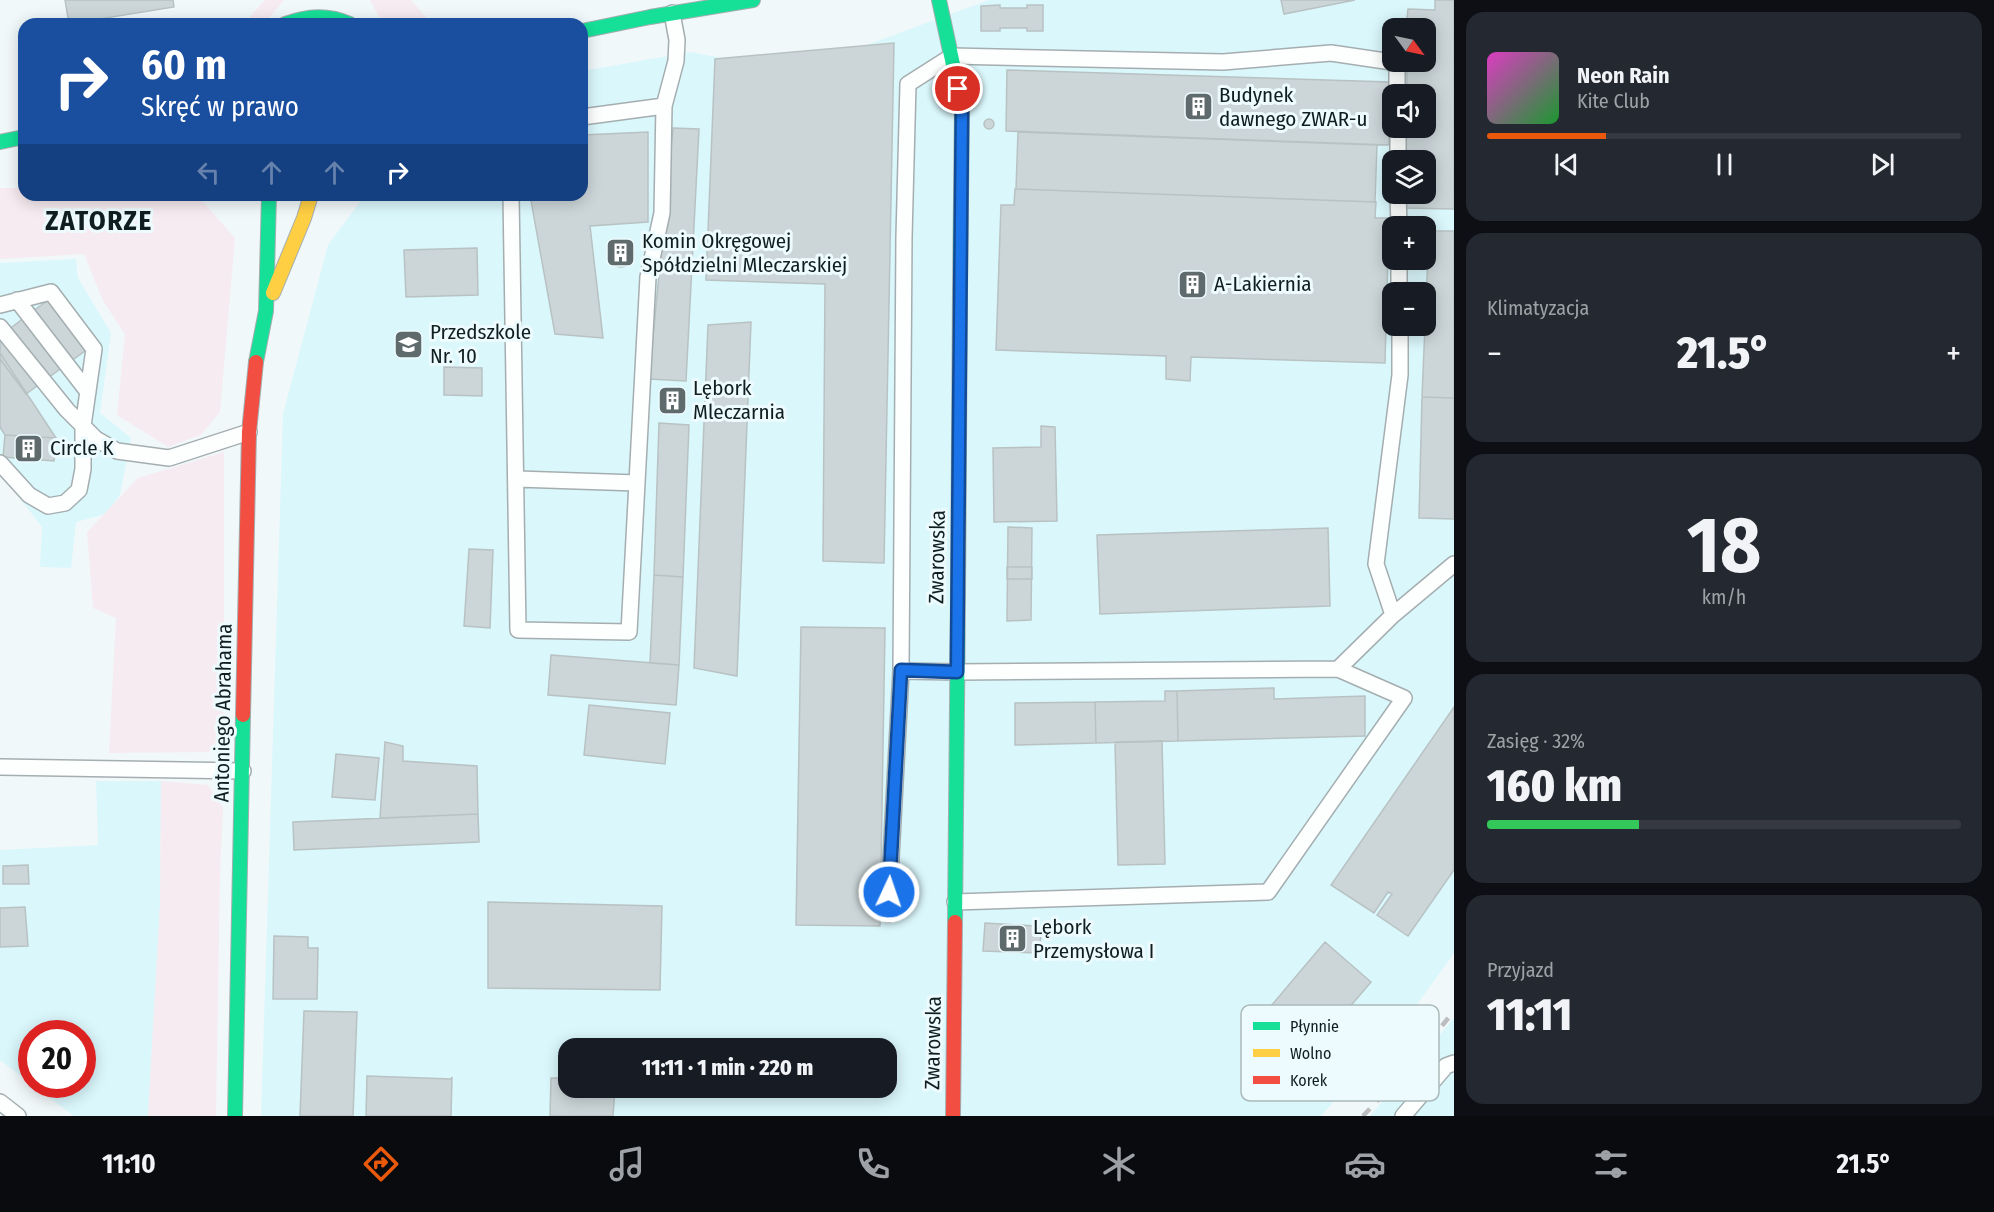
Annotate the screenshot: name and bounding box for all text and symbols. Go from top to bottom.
north arrow [1382,18,1436,72]
map controls [1382,18,1436,336]
text: 60 m [141,40,227,90]
icon: right [42,42,120,120]
text: Neon Rain [1577,62,1670,89]
pin [932,63,983,114]
icon: arrive [941,72,974,105]
place label: Budynek dawnego ZWAR-u [1219,82,1368,132]
button: sound [1382,84,1436,138]
text: Kite Club [1577,89,1650,113]
text: Skręć w prawo [141,91,299,123]
building icon: Budynek dawnego ZWAR-u [1182,91,1214,123]
icon: previous [1550,148,1583,181]
icon: pause [1708,148,1741,181]
icon: next [1866,148,1899,181]
button: layers [1382,150,1436,204]
icon: left [192,156,225,189]
icon: ahead [255,156,288,189]
icon: ahead [318,156,351,189]
icon: right [381,156,414,189]
district label: ZATORZE [45,205,153,237]
button: + [1382,216,1436,270]
place label: Komin Okręgowej Spółdzielni Mleczarskiej [642,228,847,278]
building icon: Komin Okręgowej Spółdzielni Mleczarskiej [605,237,637,269]
building icon: A-Lakiernia [1177,268,1209,300]
place label: A-Lakiernia [1214,271,1311,297]
button: − [1382,282,1436,336]
text: Klimatyzacja [1487,296,1589,320]
place label: Przedszkole Nr. 10 [430,319,531,369]
text: 21.5° [1677,326,1771,380]
school or university icon: Przedszkole Nr. 10 [393,328,425,360]
text: − [1487,334,1502,374]
text: + [1946,334,1961,374]
place label: Lębork Mleczarnia [693,375,785,425]
building icon: Lębork Mleczarnia [656,384,688,416]
building icon: Circle K [13,432,45,464]
place label: Circle K [50,435,114,461]
text: 18 [1687,499,1761,593]
street label: Zwarowska [923,510,951,604]
text: km/h [1702,585,1746,609]
street label: Antoniego Abrahama [208,623,238,803]
text: Zasięg · 32% [1487,729,1585,753]
text: 160 km [1487,759,1622,813]
position arrow [857,860,921,924]
place label: Lębork Przemysłowa I [1033,914,1154,964]
building icon: Lębork Przemysłowa I [996,923,1028,955]
text: Przyjazd [1487,958,1554,982]
text: 11:11 [1487,988,1572,1042]
street label: Zwarowska [919,996,947,1090]
legend [1241,1005,1439,1101]
text: Płynnie [1290,1017,1339,1036]
speed limit sign: 20 [18,1020,96,1098]
text: Wolno [1290,1044,1331,1063]
text: 11:11 · 1 min · 220 m [642,1054,813,1081]
text: Korek [1290,1071,1328,1090]
icon: directions [360,1143,402,1185]
icon: music [606,1143,648,1185]
icon: phone [852,1143,894,1185]
icon: climate [1098,1143,1140,1185]
icon: car [1344,1143,1386,1185]
icon: filters [1590,1143,1632,1185]
text: 11:10 [102,1148,156,1180]
text: 21.5° [1836,1148,1892,1180]

